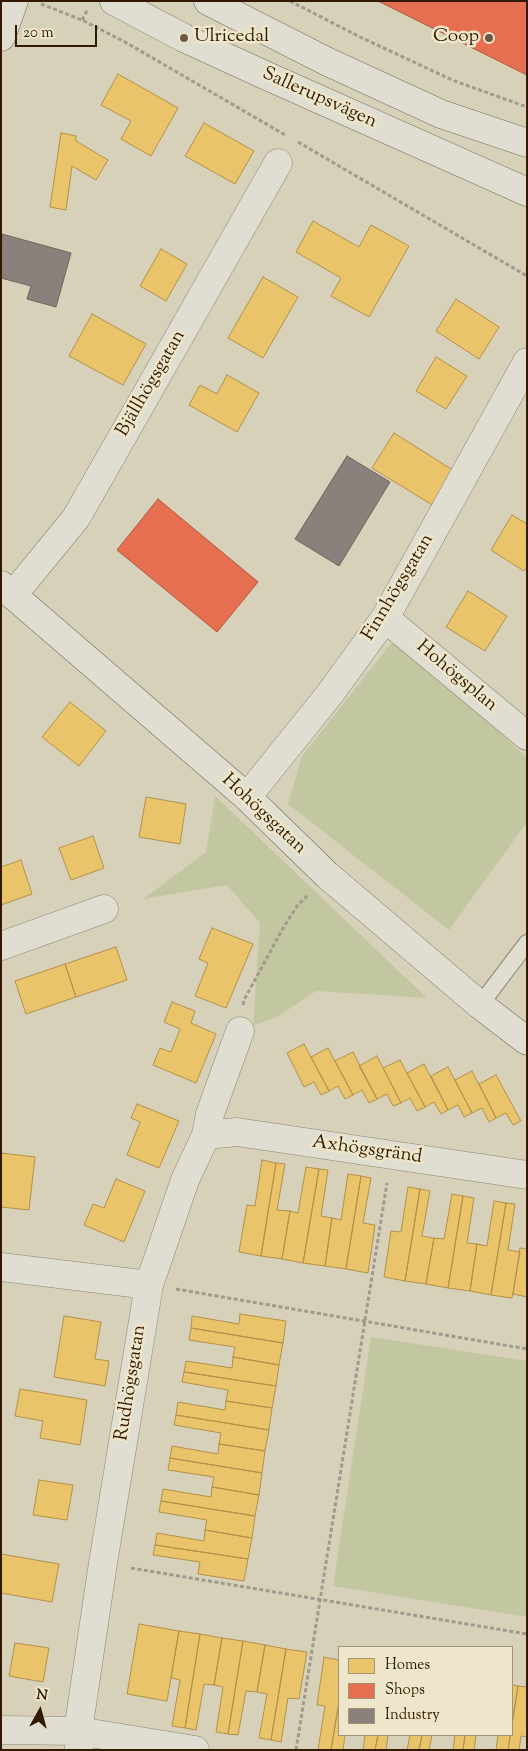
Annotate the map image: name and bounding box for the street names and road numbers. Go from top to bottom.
street label: Sallerupsvägen [258,64,380,134]
street label: Bjällhögsgatan [112,327,192,441]
street label: Finnhögsgatan [358,530,440,646]
street label: Hohögsplan [411,636,501,718]
street label: Hohögsgatan [216,770,310,860]
street label: Axhögsgränd [311,1132,423,1170]
street label: Rudhögsgatan [112,1323,152,1443]

